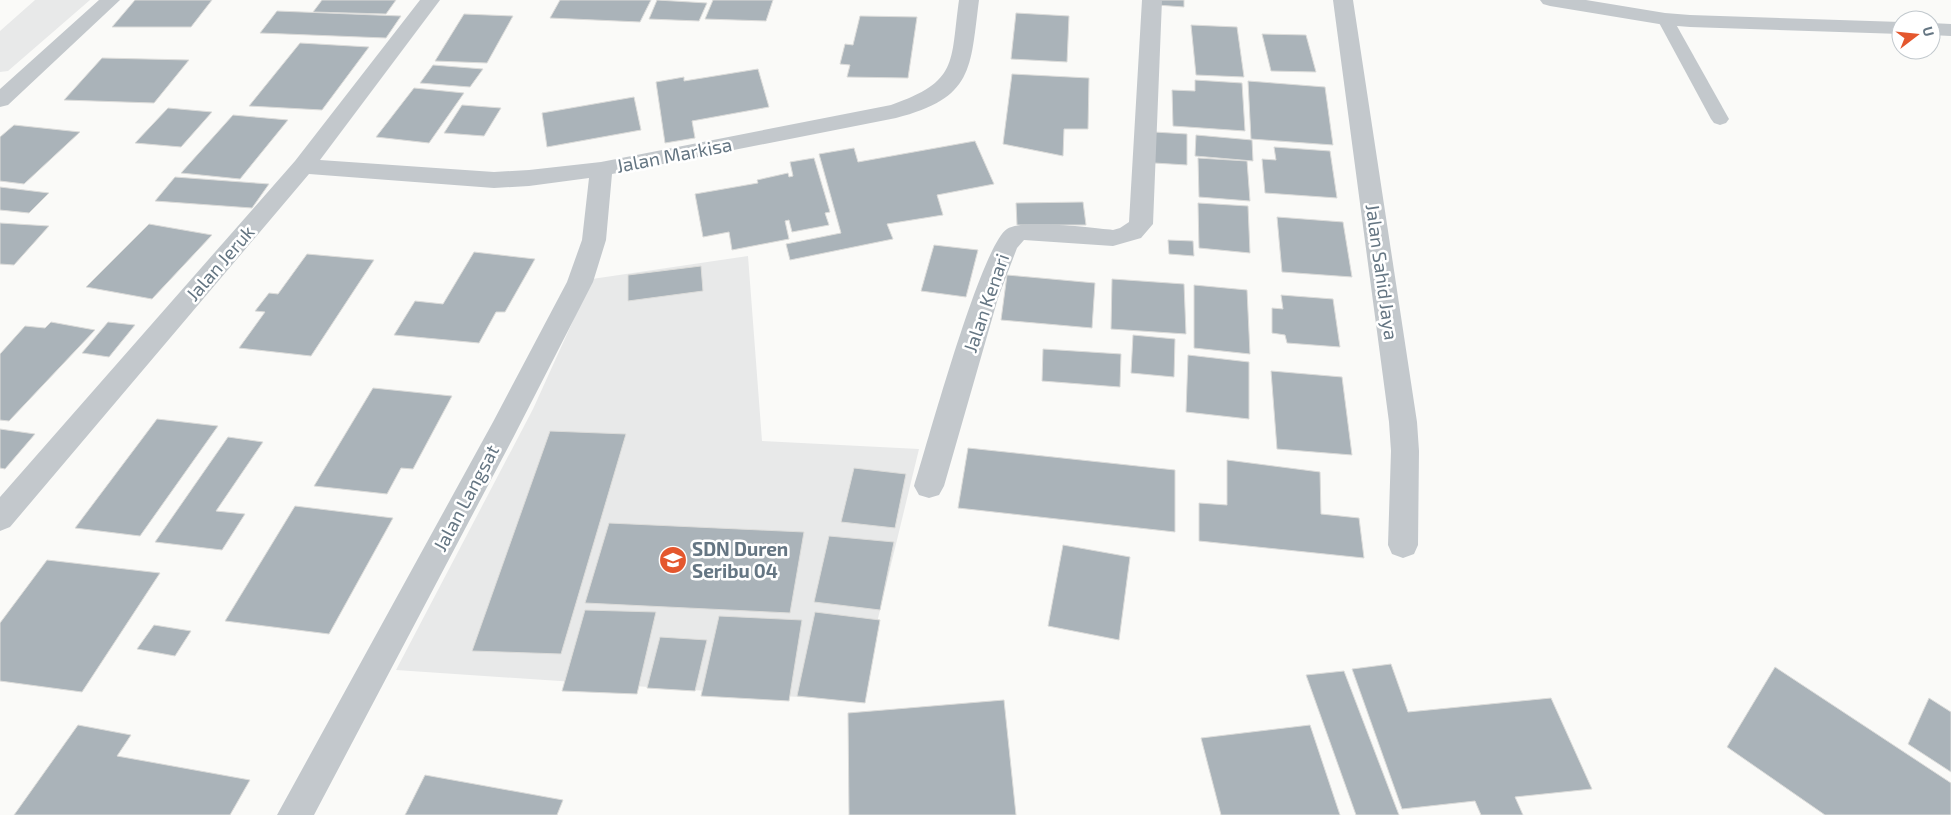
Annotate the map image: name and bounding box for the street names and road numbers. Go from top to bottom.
street label: Jalan Markisa [614,132,734,177]
street label: Jalan Sahid Jaya [1362,202,1403,341]
street label: Jalan Jeruk [181,220,259,305]
street label: Jalan Kenari [958,250,1013,355]
street label: Jalan Langsat [428,441,503,555]

